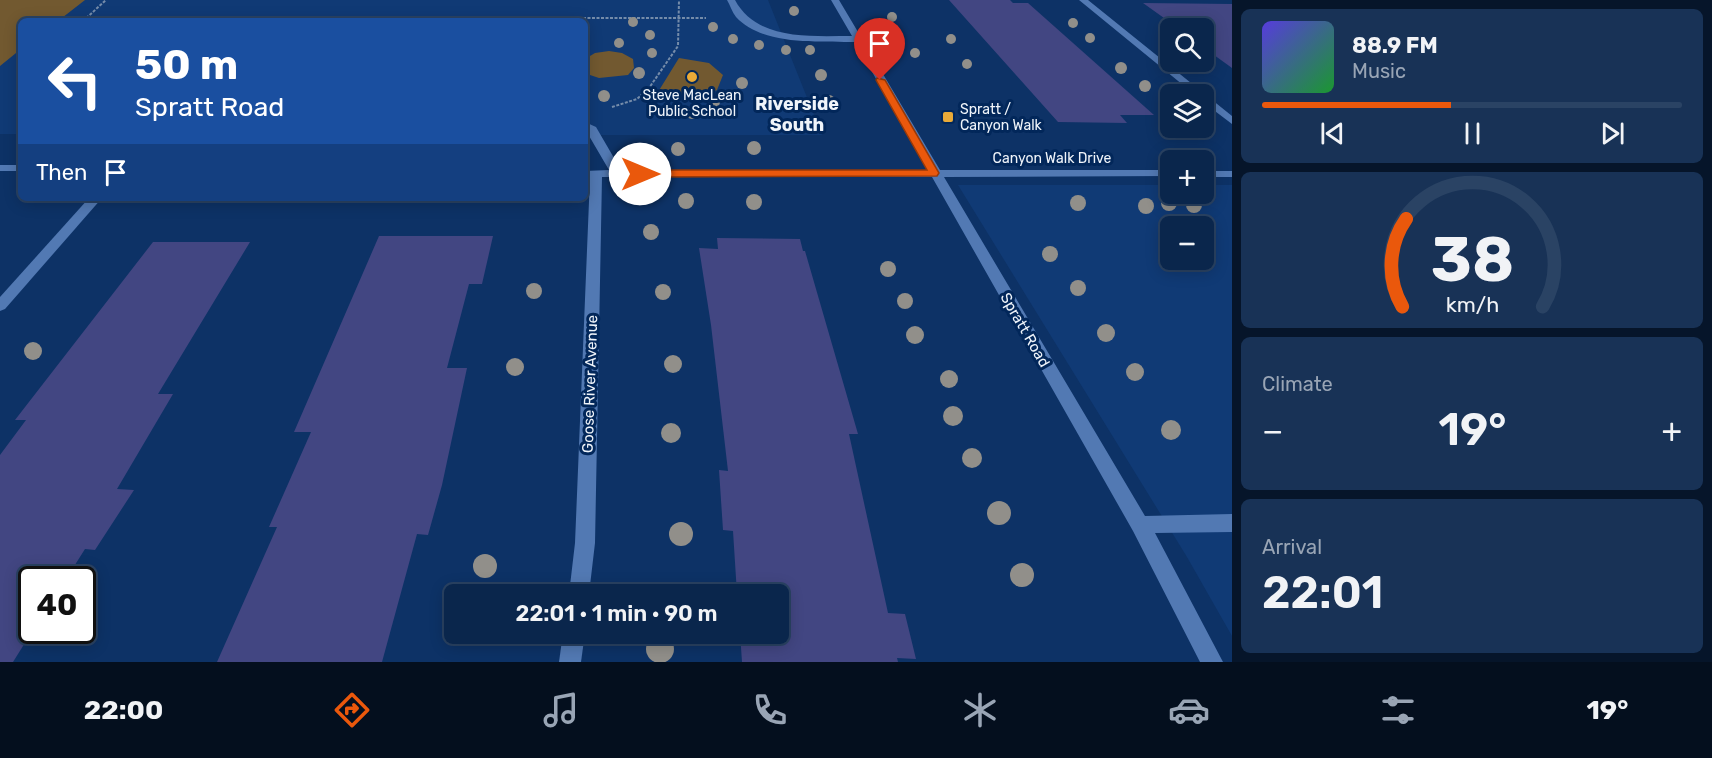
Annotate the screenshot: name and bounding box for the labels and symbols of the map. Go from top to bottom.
pin [854,18,905,80]
marker: Steve MacLean Public School [685,70,699,84]
place label: Steve MacLean Public School [643,87,741,120]
district label: Riverside South [755,93,839,136]
place label: Spratt / Canyon Walk [960,101,1043,134]
marker: Spratt / Canyon Walk [941,110,955,124]
position arrow [608,142,672,206]
street label: Canyon Walk Drive [993,150,1112,167]
street label: Spratt Road [996,290,1054,370]
street label: Goose River Avenue [579,315,601,453]
speed limit sign: 40 [18,566,96,644]

